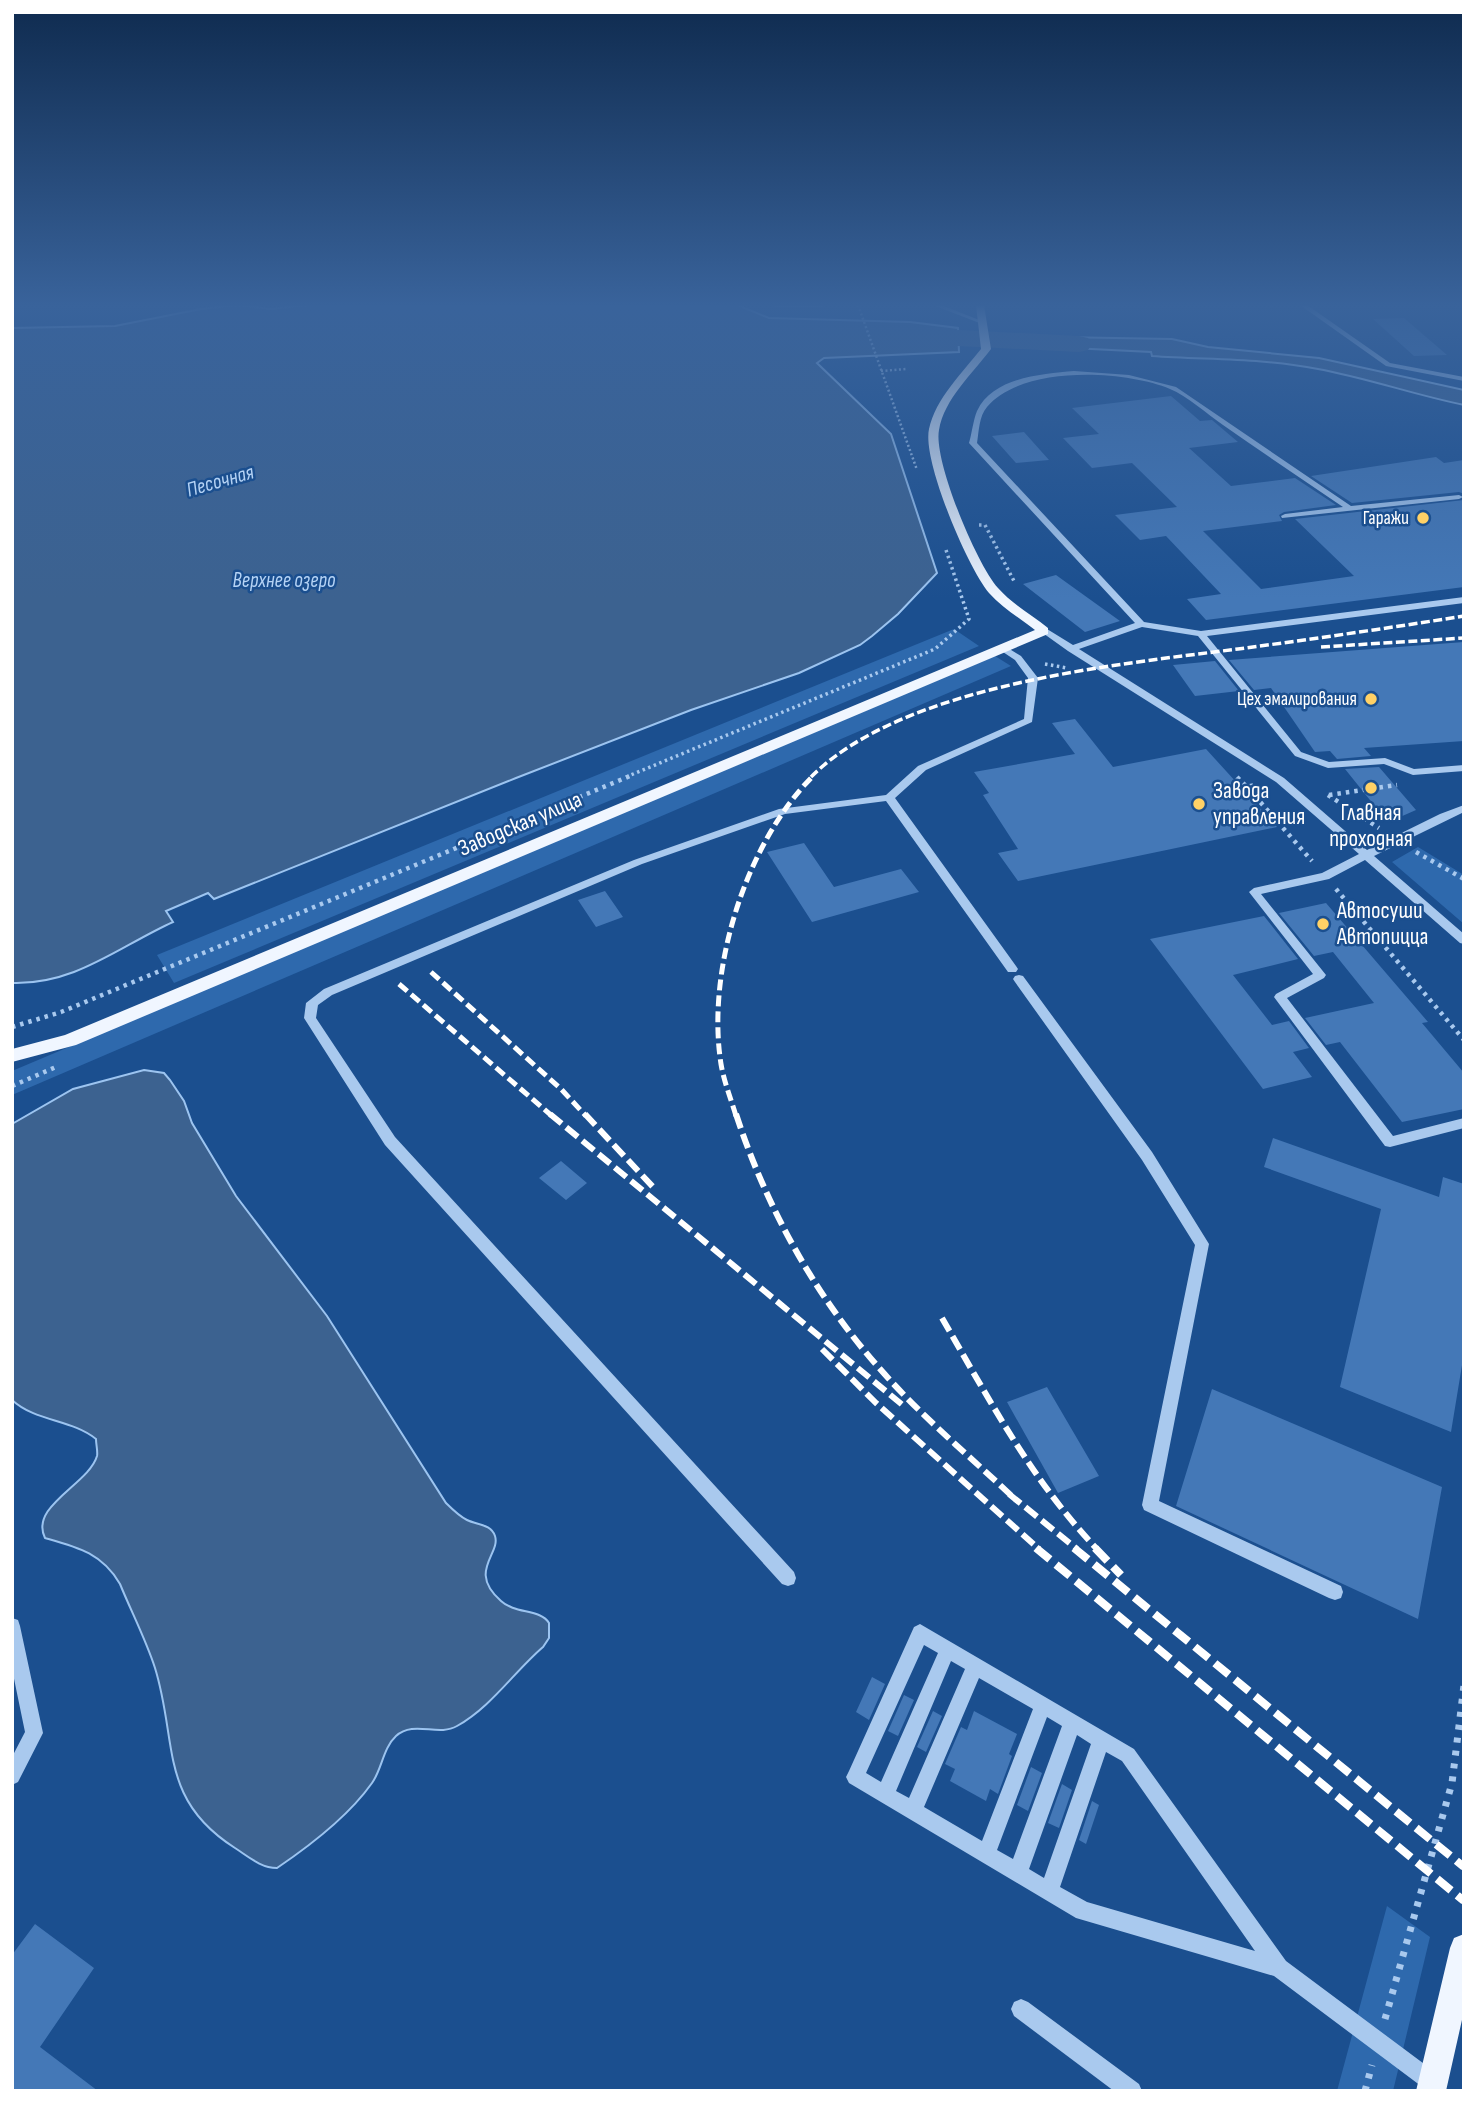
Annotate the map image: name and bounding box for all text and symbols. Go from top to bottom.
water label: Песочная [183,459,257,503]
place label: Гаражи [1363,507,1409,530]
marker: Гаражи [1415,510,1431,526]
water label: Верхнее озеро [233,568,336,593]
place label: Цех эмалирования [1237,688,1357,711]
marker: Цех эмалирования [1363,691,1379,707]
place label: Завода управления [1213,777,1305,831]
marker: Главная проходная [1363,780,1379,796]
street label: Заводская улица [454,785,586,863]
marker: Завода управления [1191,796,1207,812]
place label: Главная проходная [1329,799,1413,853]
place label: Автосуши Автопицца [1336,897,1428,951]
marker: Автосуши Автопицца [1315,916,1331,932]

